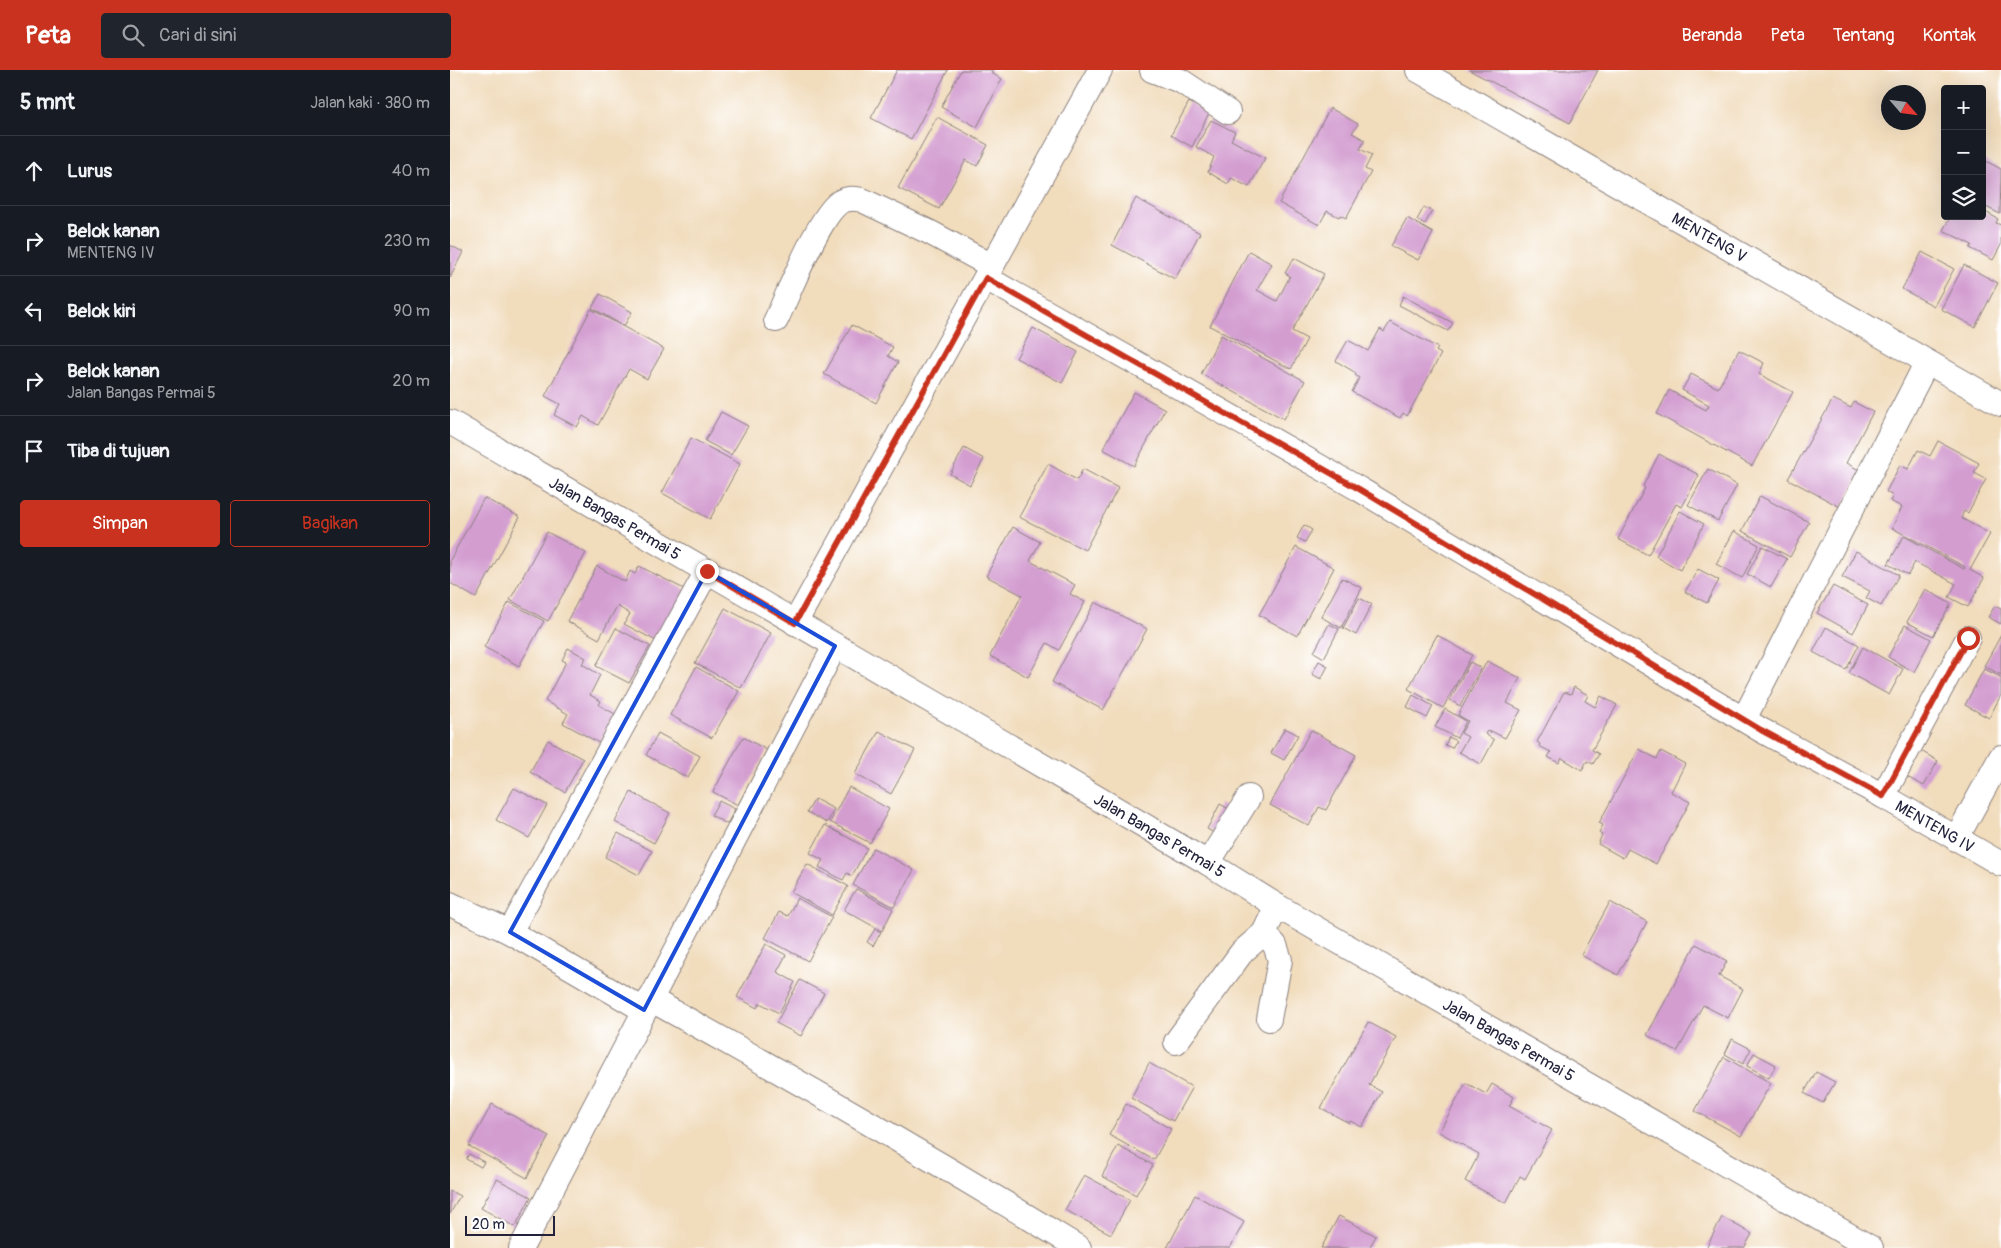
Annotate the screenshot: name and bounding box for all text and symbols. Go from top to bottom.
search box [101,13,451,58]
text: Peta [25,21,71,50]
icon: search [119,21,147,49]
text: Cari di sini [159,23,236,47]
text: Beranda [1682,24,1742,47]
text: Peta [1770,24,1805,47]
text: Tentang [1833,24,1895,47]
text: Kontak [1923,24,1976,47]
north arrow [1881,85,1926,130]
map controls [1941,85,1986,220]
button: + [1941,85,1986,130]
text: 5 mnt [20,89,75,116]
text: Jalan kaki · 380 m [310,93,430,113]
button: − [1941,130,1986,175]
icon: ahead [20,157,48,185]
text: Lurus [67,159,112,183]
text: 40 m [392,161,430,181]
button: layers [1941,175,1986,220]
street label: MENTENG V [1668,209,1750,267]
text: Belok kanan [67,219,160,243]
icon: right [20,227,48,255]
text: 230 m [384,231,430,251]
text: MENTENG IV [67,243,155,263]
icon: left [20,297,48,325]
text: Belok kiri [67,299,135,323]
text: 90 m [393,301,430,321]
text: Belok kanan [67,359,160,383]
icon: right [20,367,48,395]
text: 20 m [392,371,430,391]
text: Jalan Bangas Permai 5 [67,383,216,403]
icon: arrive [20,437,48,465]
text: Tiba di tujuan [67,439,170,463]
street label: Jalan Bangas Permai 5 [545,473,684,565]
button: Simpan [20,500,220,547]
button: Bagikan [230,500,430,547]
route end [696,560,719,583]
route start [1957,627,1980,650]
street label: Jalan Bangas Permai 5 [1090,789,1228,882]
street label: MENTENG IV [1892,796,1977,857]
street label: Jalan Bangas Permai 5 [1439,995,1578,1086]
scale bar [465,1213,555,1236]
text: 20 m [472,1216,505,1233]

